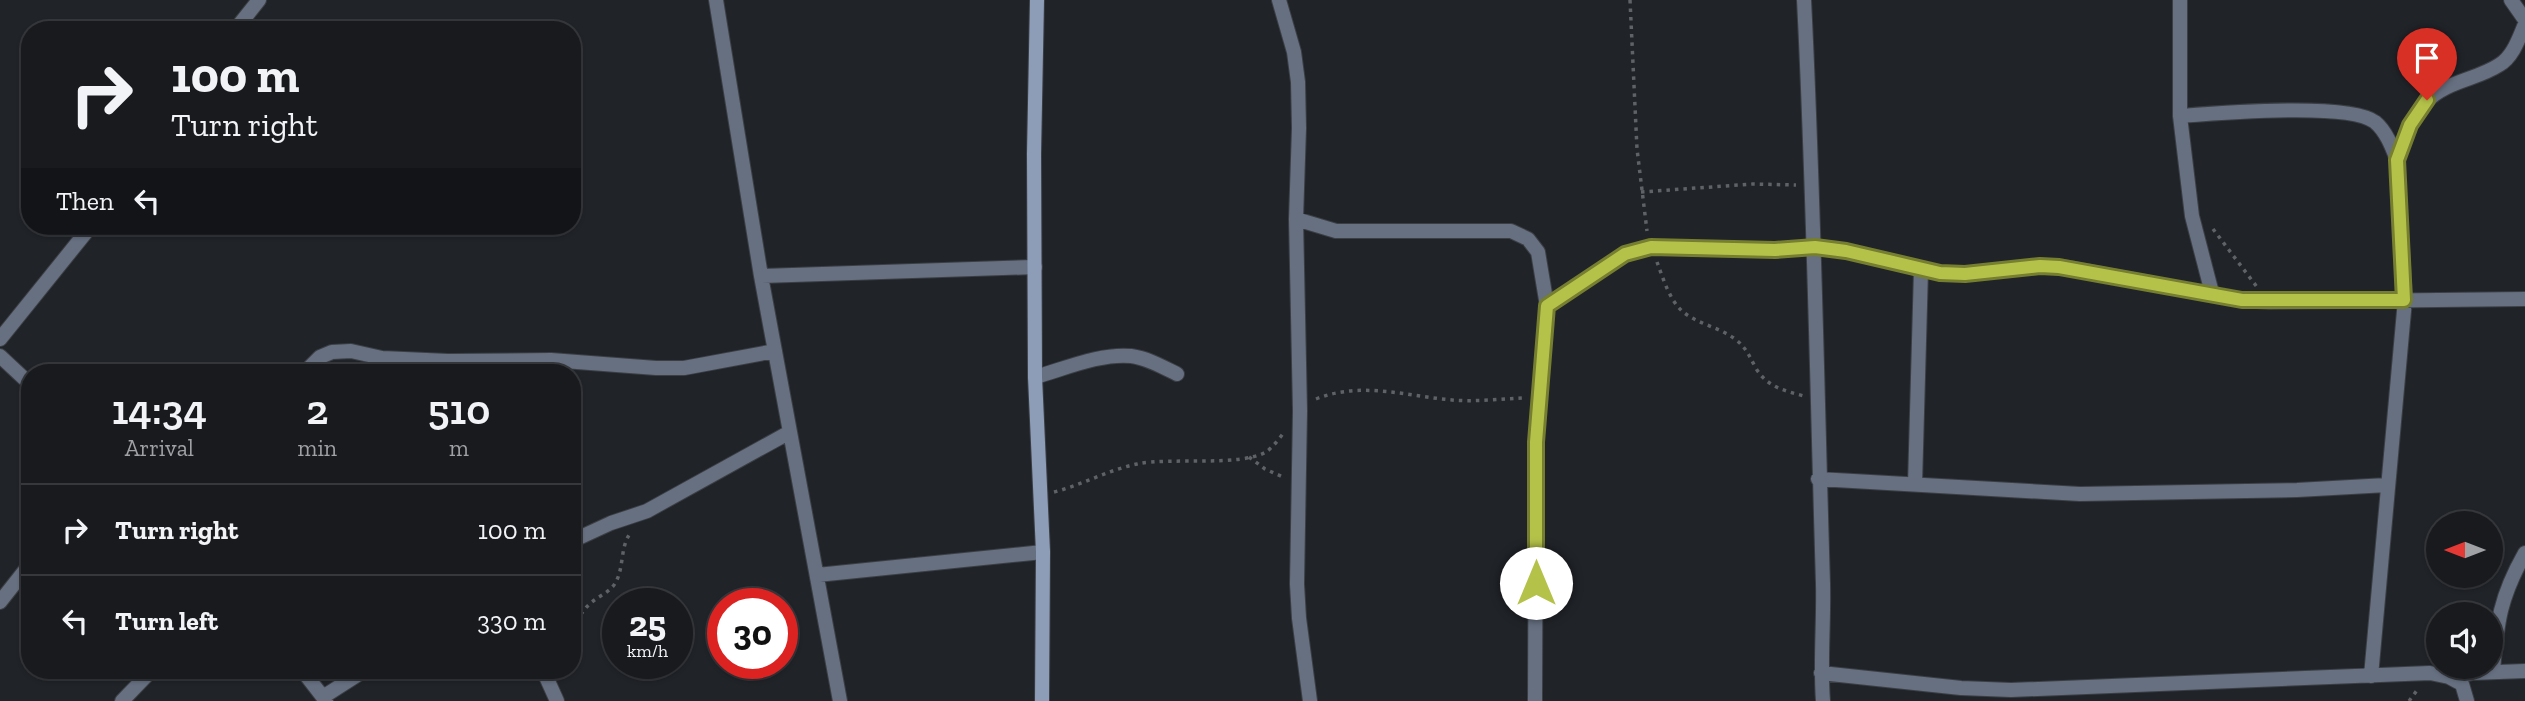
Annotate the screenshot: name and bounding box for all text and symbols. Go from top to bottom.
pin [2397,28,2457,100]
icon: arrive [2408,39,2446,77]
text: 100 m [171,46,299,105]
icon: right [56,49,147,140]
text: Turn right [171,106,318,144]
icon: left [128,182,166,220]
text: Then [56,185,114,217]
text: 14:34 [112,384,207,435]
text: 2 [306,384,328,435]
text: 510 [428,384,490,435]
text: Arrival [125,434,194,462]
text: min [298,434,337,462]
text: m [449,434,469,462]
icon: right [56,511,94,549]
north arrow [2426,511,2502,588]
map controls [2426,511,2503,679]
text: Turn right [115,514,238,546]
text: 100 m [478,514,546,546]
position arrow [1499,546,1573,620]
speed limit sign: 30 [707,588,798,679]
icon: left [56,602,94,640]
button: sound [2426,602,2503,679]
text: 25 [629,603,666,645]
text: Turn left [115,605,218,637]
text: 330 m [477,605,546,637]
text: km/h [627,640,668,662]

